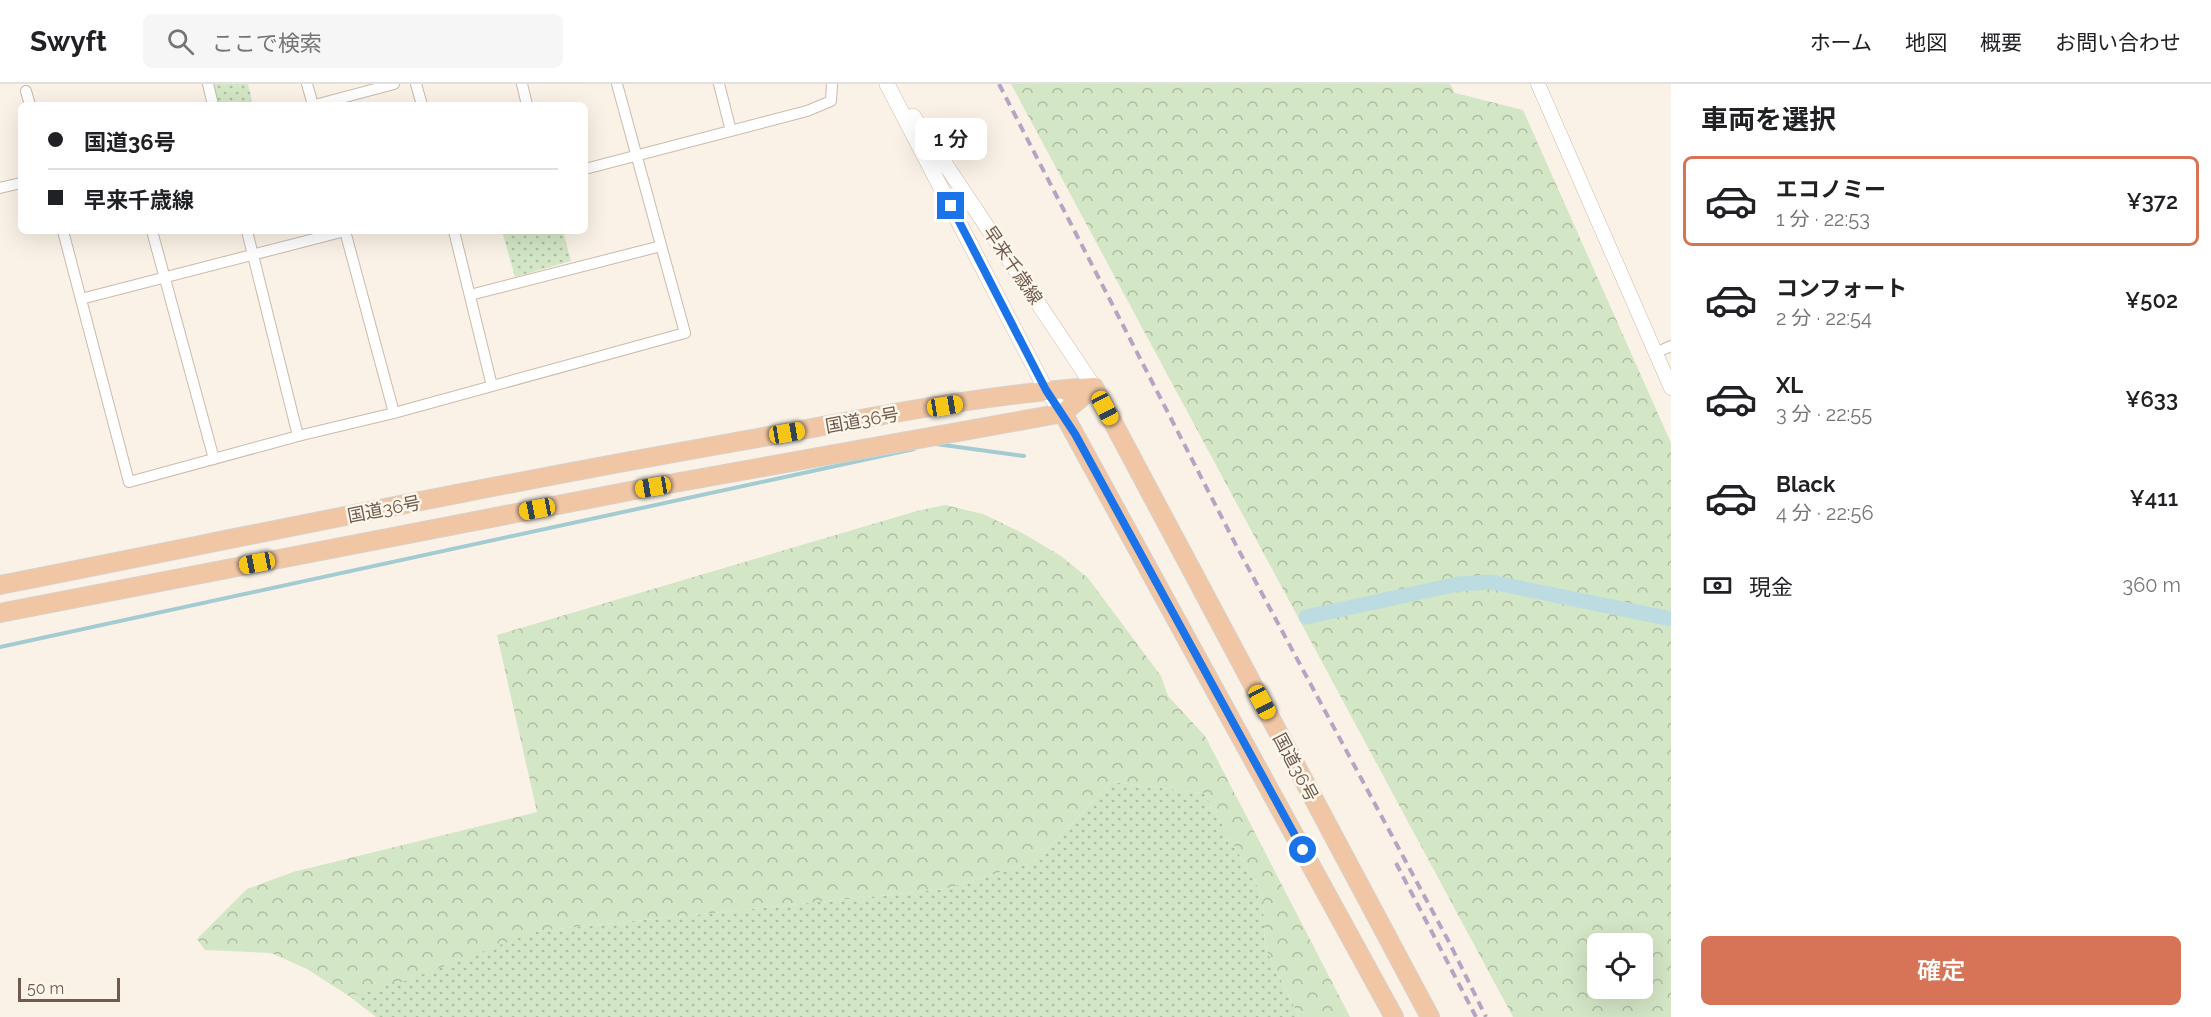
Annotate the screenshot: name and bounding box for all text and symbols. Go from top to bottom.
search box [143,14,563,68]
text: Swyft [30,25,107,58]
icon: search [164,25,197,58]
text: ここで検索 [212,30,322,56]
text: ホーム [1810,30,1872,55]
text: 地図 [1905,30,1947,55]
text: 概要 [1980,30,2022,55]
text: お問い合わせ [2055,30,2181,55]
text: 車両を選択 [1701,104,1836,135]
callout: 1 分 [915,119,987,161]
text: 1 分 [934,127,968,151]
text: 国道36号 [84,129,176,155]
icon: car [1704,174,1758,228]
text: エコノミー [1776,176,1886,202]
text: 早来千歳線 [84,187,194,213]
text: ¥372 [2126,188,2178,214]
route end [937,192,964,219]
text: 1 分 · 22:53 [1776,207,1870,231]
street label: 早来千歳線 [979,222,1047,308]
icon: car [1704,273,1758,327]
text: コンフォート [1776,275,1907,301]
text: ¥502 [2125,287,2178,313]
text: 2 分 · 22:54 [1776,306,1872,330]
icon: car [1704,372,1758,426]
text: XL [1776,372,1803,398]
text: ¥633 [2125,386,2178,412]
car [1089,388,1121,428]
car [926,394,964,418]
text: 3 分 · 22:55 [1776,402,1872,426]
street label: 国道36号 [824,403,900,437]
car [768,421,806,445]
icon: car [1704,471,1758,525]
text: Black [1776,471,1835,497]
car [634,475,672,499]
text: ¥411 [2129,485,2178,511]
street label: 国道36号 [345,492,423,526]
car [518,497,556,521]
text: 4 分 · 22:56 [1776,501,1874,525]
car [238,551,276,575]
icon: cash [1701,569,1734,602]
text: 360 m [2123,573,2181,597]
text: 現金 [1749,574,1793,600]
car [1246,682,1278,722]
street label: 国道36号 [1269,729,1323,805]
route start [1289,836,1316,863]
map controls [1587,933,1653,999]
button: locate [1587,933,1653,999]
button: 確定 [1701,936,2181,1005]
scale bar [18,975,120,1002]
text: 50 m [27,979,64,998]

